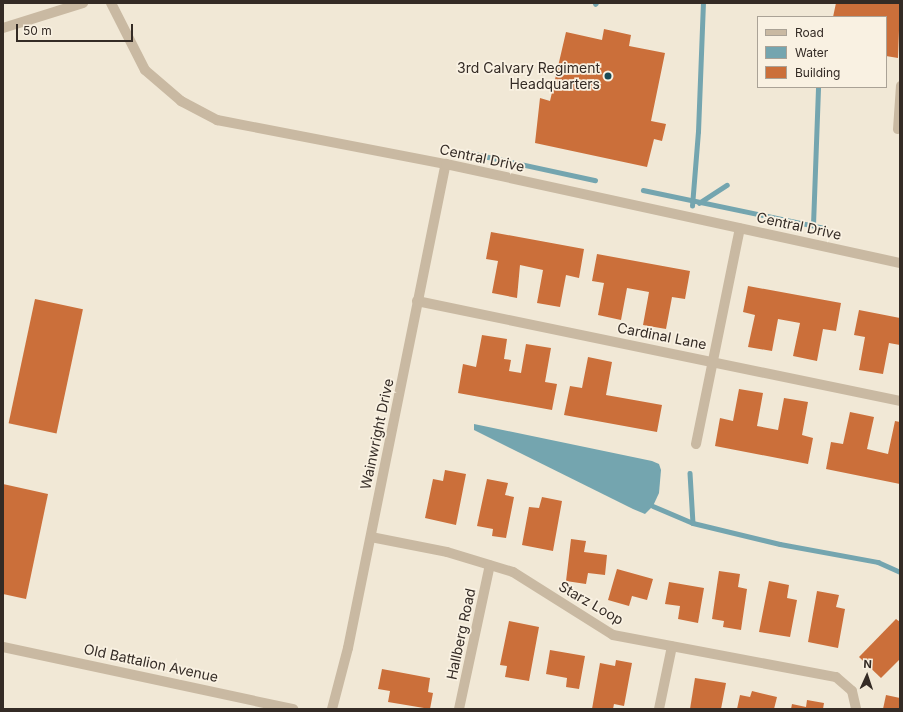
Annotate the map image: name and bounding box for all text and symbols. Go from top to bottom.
scale bar [18,16,135,42]
legend [757,16,887,88]
text: 50 m [23,23,52,38]
text: Road [795,25,824,40]
text: Water [795,45,828,60]
place label: 3rd Calvary Regiment Headquarters [457,60,600,92]
text: Building [795,65,840,80]
marker: 3rd Calvary Regiment Headquarters [603,71,613,81]
street label: Central Drive [438,141,526,175]
street label: Central Drive [755,209,843,243]
street label: Cardinal Lane [616,319,708,353]
street label: Wainwright Drive [357,377,397,491]
street label: Starz Loop [556,578,626,628]
street label: Hallberg Road [443,587,479,681]
street label: Old Battalion Avenue [82,641,220,685]
north arrow [847,656,887,696]
text: N [863,657,872,671]

